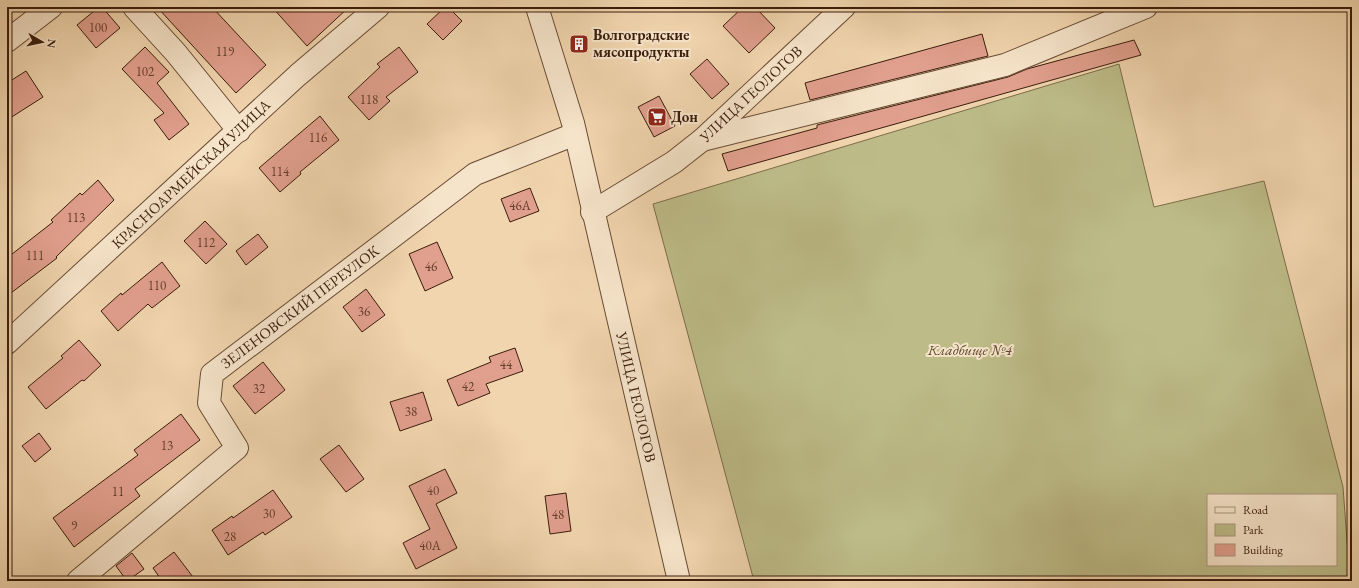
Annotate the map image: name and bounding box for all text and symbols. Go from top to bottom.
house number: 100 [89,19,107,36]
north arrow [22,22,62,62]
place label: Волгоградские мясопродукты [593,25,690,61]
building icon: Волгоградские мясопродукты [568,33,590,55]
text: N [44,38,59,49]
street label: УЛИЦА ГЕОЛОГОВ [695,41,806,147]
house number: 119 [216,43,235,60]
house number: 102 [136,63,155,80]
house number: 118 [360,91,378,108]
street label: КРАСНОАРМЕЙСКАЯ УЛИЦА [107,94,275,252]
supermarket icon: Дон [646,106,668,128]
place label: Дон [671,107,698,126]
house number: 116 [309,129,327,146]
house number: 114 [271,163,290,180]
house number: 46А [509,197,532,214]
house number: 113 [67,209,85,226]
house number: 112 [197,234,216,251]
street label: ЗЕЛЕНОВСКИЙ ПЕРЕУЛОК [217,241,383,372]
house number: 111 [26,247,44,264]
house number: 46 [425,258,437,275]
house number: 110 [148,277,166,294]
house number: 36 [358,303,370,320]
street label: УЛИЦА ГЕОЛОГОВ [612,329,661,464]
park label: Кладбище №4 [927,340,1013,359]
house number: 44 [500,356,513,373]
house number: 42 [462,378,475,395]
house number: 32 [253,380,266,397]
house number: 38 [405,403,417,420]
house number: 13 [161,437,173,454]
house number: 40 [427,482,439,499]
house number: 11 [112,483,124,500]
legend [1207,494,1337,566]
text: Road [1243,502,1269,518]
house number: 30 [263,505,275,522]
house number: 48 [552,506,564,523]
house number: 9 [71,517,78,534]
text: Park [1243,522,1264,538]
house number: 28 [224,528,236,545]
house number: 40А [419,537,442,554]
text: Building [1243,542,1284,558]

